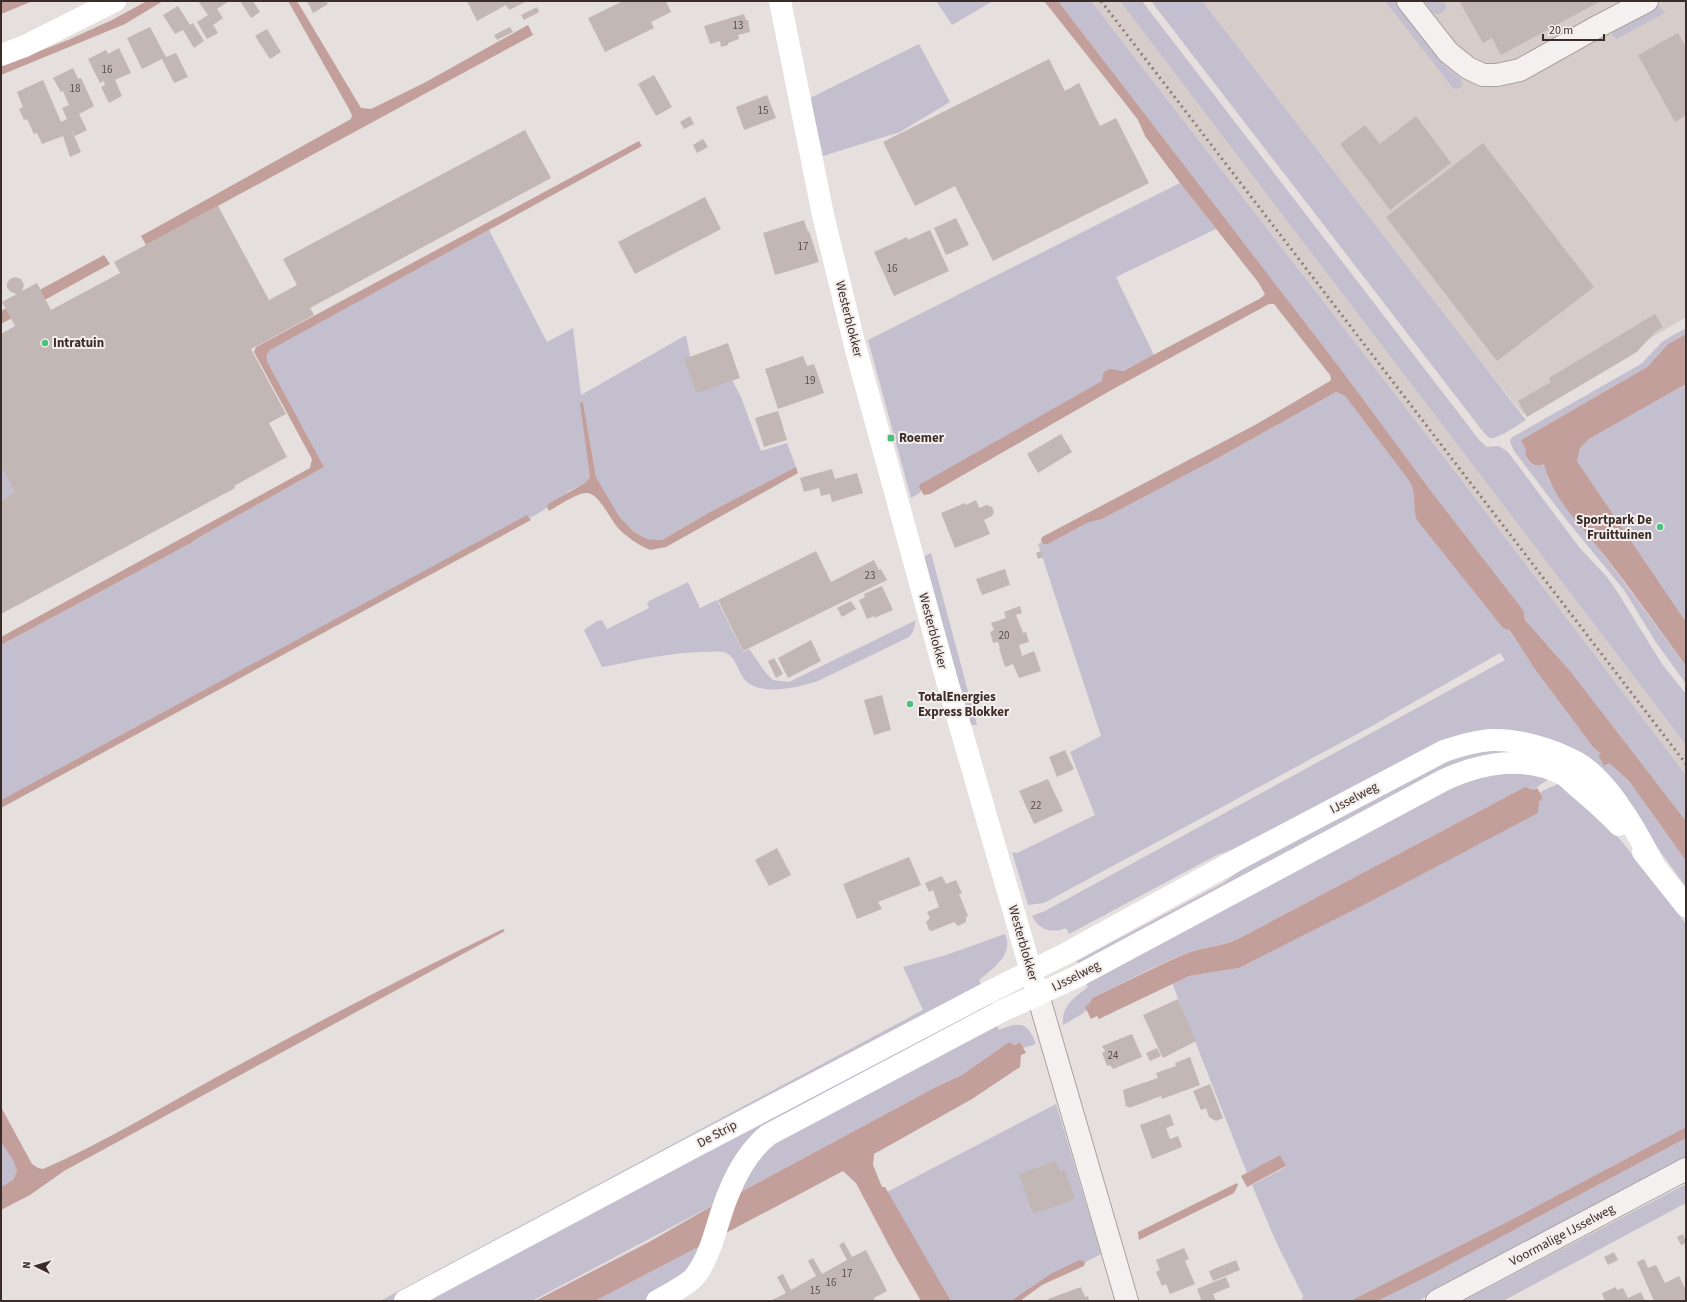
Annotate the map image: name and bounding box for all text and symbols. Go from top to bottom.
scale bar [1543,16,1604,42]
house number: 13 [733,18,743,33]
text: 20 m [1549,22,1573,39]
house number: 16 [102,62,113,77]
house number: 18 [70,81,81,96]
house number: 15 [758,103,768,118]
house number: 17 [798,239,808,254]
house number: 16 [887,261,898,276]
street label: Westerblokker [831,279,867,360]
place label: Intratuin [53,334,104,352]
marker: Intratuin [40,338,50,348]
house number: 19 [805,373,815,388]
place label: Roemer [899,429,945,447]
marker: Roemer [886,433,896,443]
place label: Sportpark De Fruittuinen [1576,511,1652,544]
marker: Sportpark De Fruittuinen [1655,522,1665,532]
house number: 23 [865,568,875,583]
street label: Westerblokker [914,591,952,672]
house number: 20 [999,628,1009,643]
place label: TotalEnergies Express Blokker [918,688,1010,721]
marker: TotalEnergies Express Blokker [905,699,915,709]
street label: IJsselweg [1327,778,1382,818]
house number: 22 [1031,798,1041,813]
street label: Westerblokker [1004,903,1043,984]
street label: IJsselweg [1049,956,1104,996]
house number: 24 [1108,1048,1119,1063]
street label: De Strip [694,1116,740,1152]
street label: Voormalige IJsselweg [1506,1199,1618,1270]
north arrow [16,1246,56,1286]
text: N [19,1261,34,1269]
house number: 17 [842,1266,852,1281]
house number: 16 [826,1275,837,1290]
house number: 15 [810,1283,820,1298]

